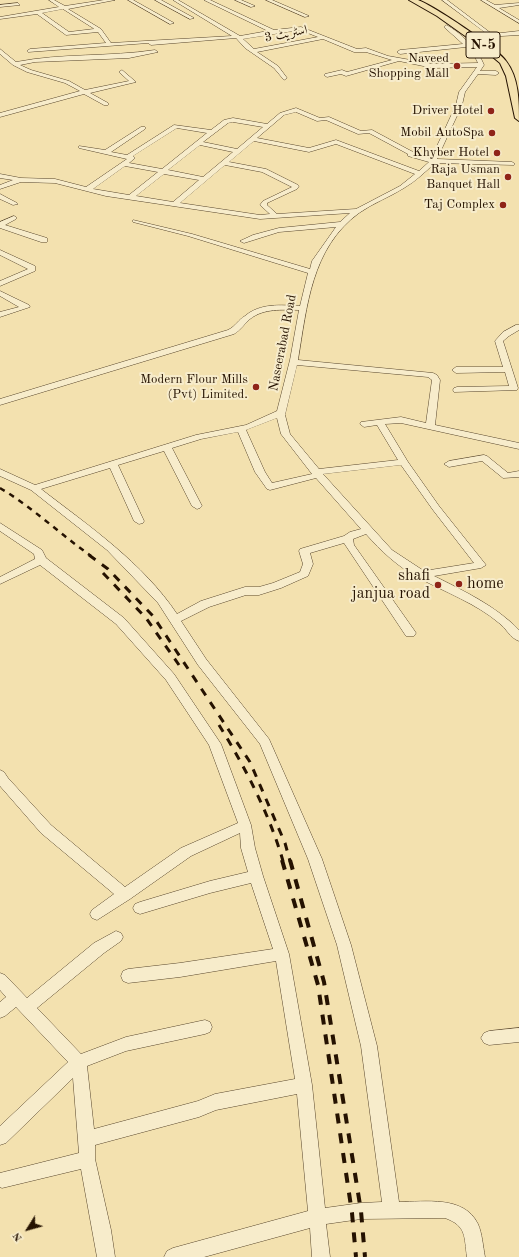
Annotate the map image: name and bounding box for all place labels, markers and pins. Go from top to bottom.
place label: Naveed Shopping Mall [368,51,449,82]
marker: Naveed Shopping Mall [452,61,462,71]
place label: Driver Hotel [412,103,483,119]
marker: Driver Hotel [486,106,496,116]
place label: Mobil AutoSpa [400,125,484,141]
marker: Mobil AutoSpa [487,128,497,138]
place label: Khyber Hotel [413,145,489,161]
marker: Khyber Hotel [492,148,502,158]
place label: Raja Usman Banquet Hall [426,162,500,193]
marker: Raja Usman Banquet Hall [503,172,513,182]
place label: Taj Complex [424,197,495,213]
marker: Taj Complex [498,200,508,210]
place label: Modern Flour Mills (Pvt) Limited. [140,372,248,403]
marker: Modern Flour Mills (Pvt) Limited. [251,382,261,392]
place label: shafi janjua road [352,566,430,604]
place label: home [467,574,504,594]
marker: home [454,579,464,589]
marker: shafi janjua road [433,580,443,590]

